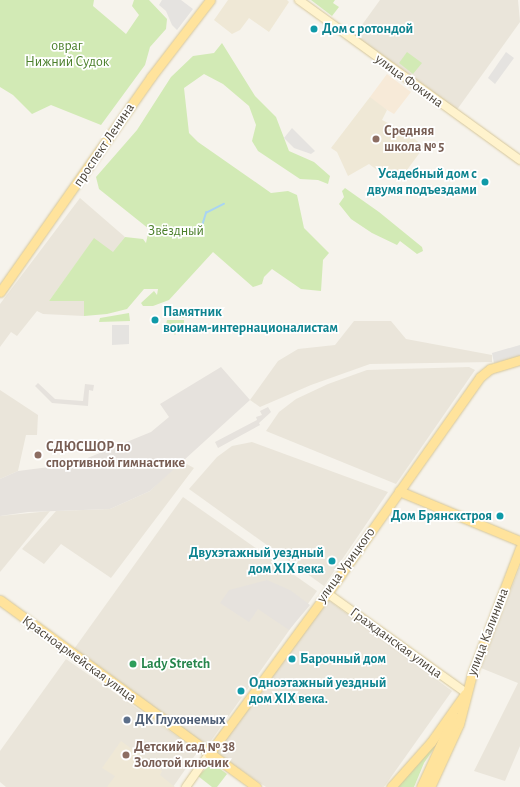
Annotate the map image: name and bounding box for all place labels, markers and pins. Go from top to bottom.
place label: Дом с ротондой [322,21,413,37]
marker: Дом с ротондой [309,24,319,34]
place label: Средняя школа № 5 [384,123,444,156]
marker: Средняя школа № 5 [371,134,381,144]
place label: Усадебный дом с двумя подъездами [367,166,477,198]
marker: Усадебный дом с двумя подъездами [480,177,490,187]
place label: Памятник воинам-интернационалистам [163,304,338,336]
marker: Памятник воинам-интернационалистам [150,315,160,325]
place label: СДЮСШОР по спортивной гимнастике [46,439,185,472]
marker: СДЮСШОР по спортивной гимнастике [33,450,43,460]
place label: Дом Брянскстроя [391,508,492,524]
marker: Дом Брянскстроя [495,511,505,521]
place label: Двухэтажный уездный дом XIX века [189,545,324,578]
marker: Двухэтажный уездный дом XIX века [327,556,337,566]
place label: Барочный дом [300,651,386,667]
marker: Барочный дом [287,654,297,664]
place label: Lady Stretch [141,656,210,672]
marker: Lady Stretch [128,659,138,669]
place label: Одноэтажный уездный дом XIX века. [249,675,386,708]
marker: Одноэтажный уездный дом XIX века. [236,686,246,696]
place label: ДК Глухонемых [135,712,226,728]
marker: ДК Глухонемых [122,715,132,725]
place label: Детский сад № 38 Золотой ключик [134,739,235,772]
marker: Детский сад № 38 Золотой ключик [121,750,131,760]

